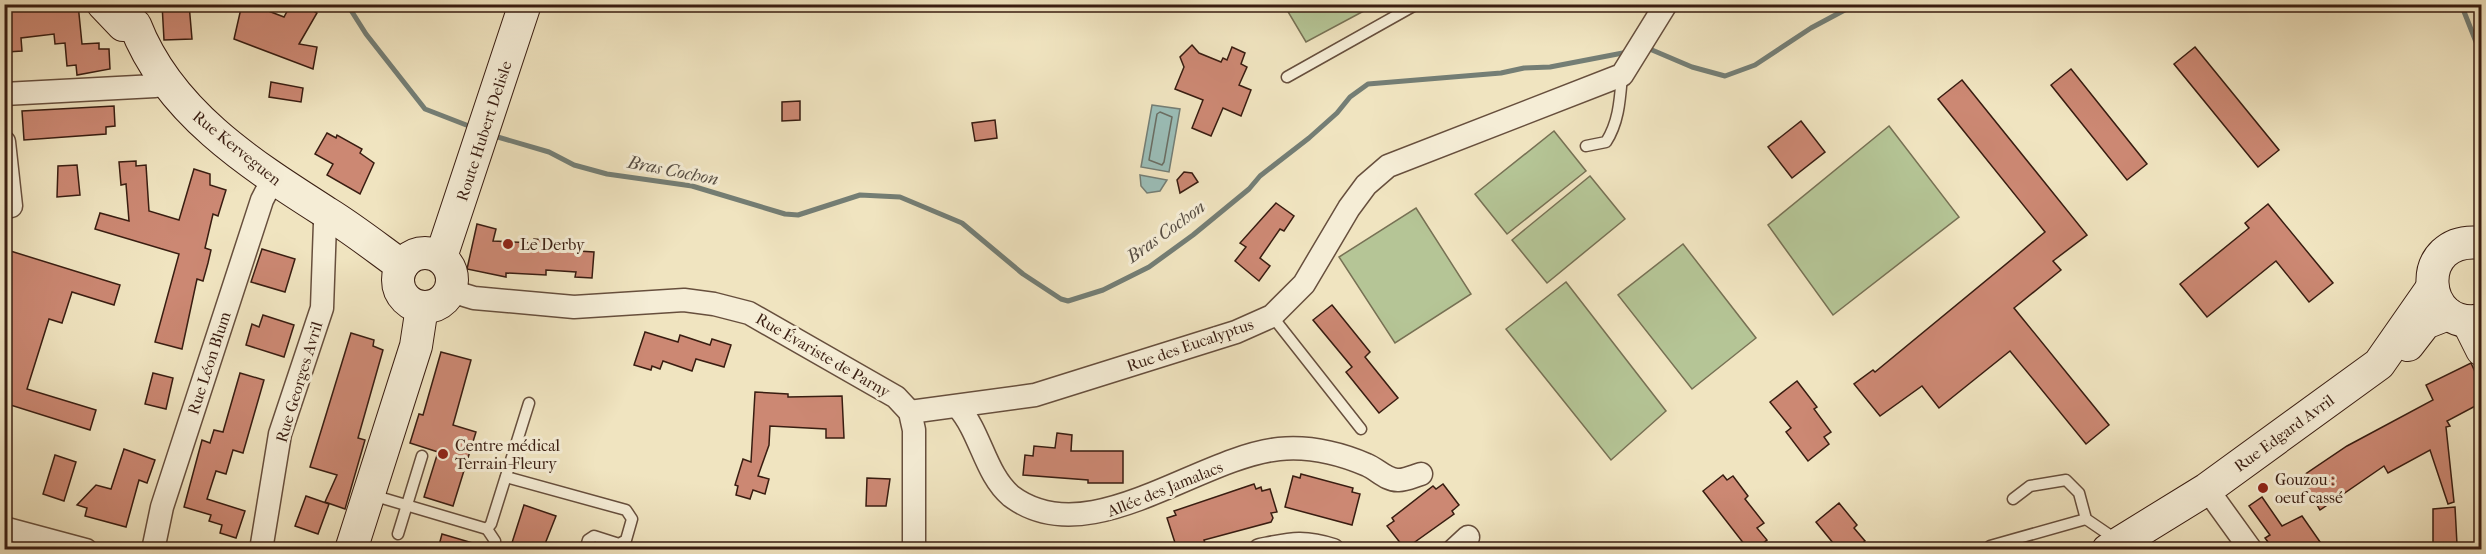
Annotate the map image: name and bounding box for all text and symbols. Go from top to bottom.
street label: Route Hubert Delisle [452,58,516,204]
street label: Rue Kerveguen [189,107,286,190]
water label: Bras Cochon [625,152,720,190]
water label: Bras Cochon [1122,196,1209,268]
place label: Le Derby [520,235,585,254]
marker: Le Derby [501,237,515,251]
street label: Rue Léon Blum [183,308,235,417]
street label: Rue Évariste de Parny [752,308,894,401]
street label: Rue des Eucalyptus [1124,314,1256,376]
street label: Rue Georges Avril [272,319,327,445]
street label: Rue Edgard Avril [2230,390,2338,476]
place label: Centre médical Terrain-Fleury [455,436,561,473]
marker: Centre médical Terrain-Fleury [436,447,450,461]
street label: Allée des Jamalacs [1104,457,1226,521]
place label: Gouzou : oeuf cassé [2275,470,2343,507]
marker: Gouzou : oeuf cassé [2256,481,2270,495]

